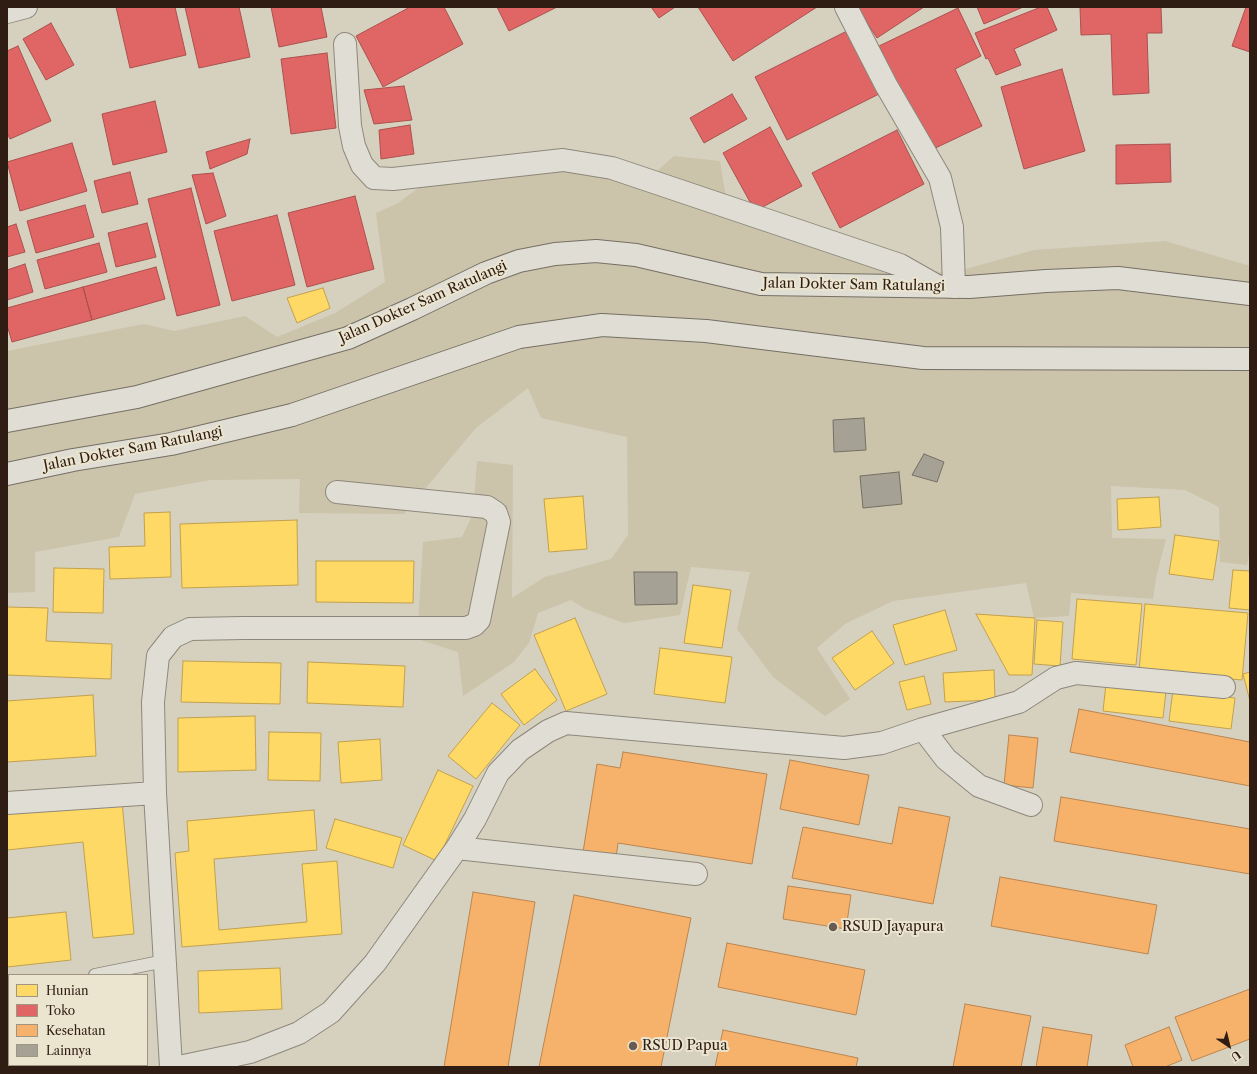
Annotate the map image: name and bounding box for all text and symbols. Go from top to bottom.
street label: Jalan Dokter Sam Ratulangi [336,257,510,347]
street label: Jalan Dokter Sam Ratulangi [763,275,945,295]
street label: Jalan Dokter Sam Ratulangi [42,423,224,475]
place label: RSUD Jayapura [842,919,944,935]
marker: RSUD Jayapura [827,921,839,933]
legend [8,974,148,1066]
text: Hunian [46,983,89,998]
text: Toko [46,1003,75,1018]
text: Kesehatan [46,1023,106,1038]
north arrow [1209,1026,1249,1066]
place label: RSUD Papua [642,1038,728,1054]
marker: RSUD Papua [627,1040,639,1052]
text: Lainnya [46,1043,91,1058]
text: U [1228,1048,1244,1064]

